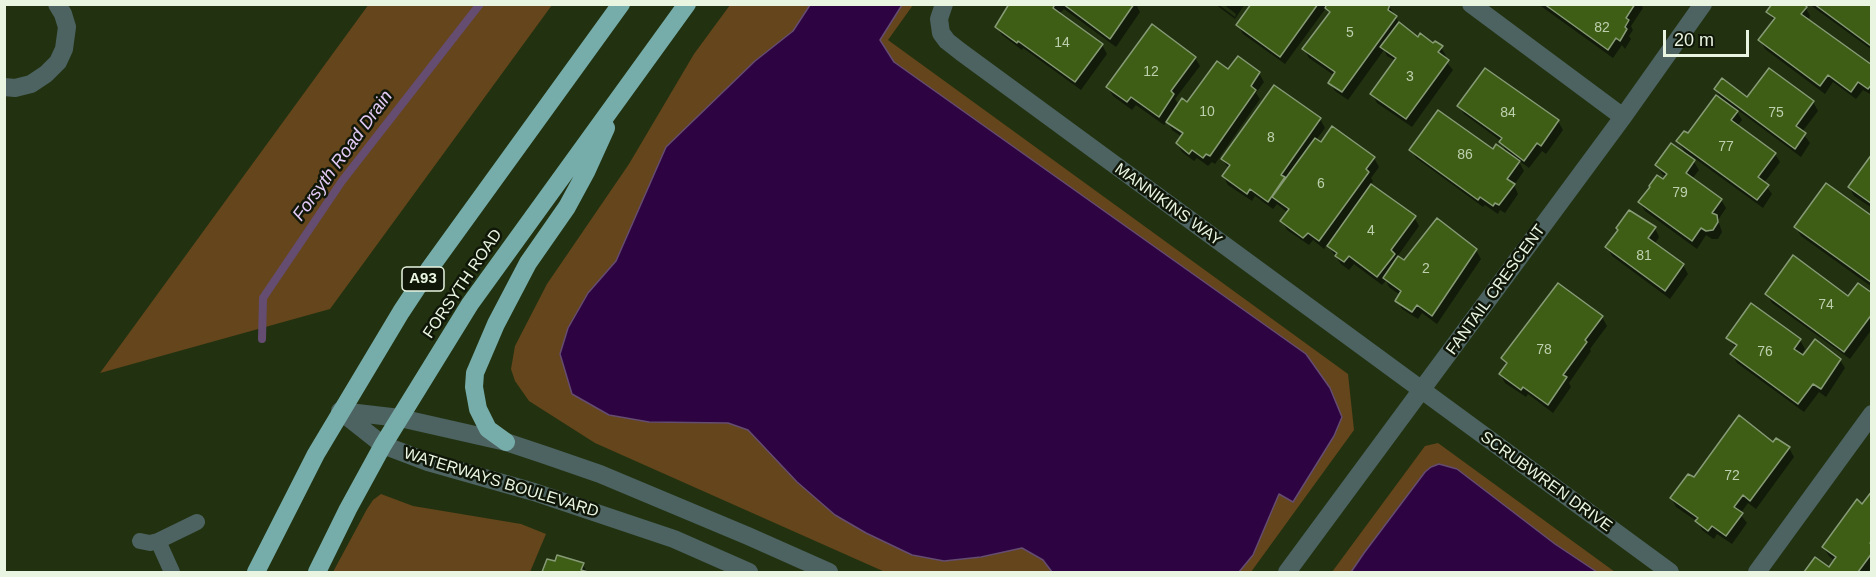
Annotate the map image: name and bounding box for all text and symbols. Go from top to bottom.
scale bar [1666,18,1752,56]
house number: 82 [1594,20,1610,36]
house number: 5 [1346,25,1354,41]
text: 20 m [1674,30,1714,50]
house number: 14 [1054,35,1070,51]
house number: 12 [1143,64,1159,80]
house number: 3 [1406,69,1414,85]
water label: Forsyth Road Drain [288,87,398,225]
house number: 10 [1199,104,1215,120]
house number: 84 [1500,105,1516,121]
house number: 75 [1768,105,1784,121]
house number: 8 [1267,130,1275,146]
house number: 77 [1718,139,1734,155]
house number: 86 [1457,147,1473,163]
street label: MANNIKINS WAY [1111,160,1225,250]
house number: 6 [1317,176,1325,192]
house number: 79 [1672,185,1688,201]
street label: FANTAIL CRESCENT [1442,221,1550,359]
house number: 4 [1367,223,1375,239]
street label: FORSYTH ROAD [419,226,507,342]
house number: 81 [1636,248,1652,264]
house number: 2 [1422,261,1430,277]
road number: A93 [402,267,444,291]
house number: 74 [1818,297,1834,313]
house number: 78 [1536,342,1552,358]
house number: 76 [1757,344,1773,360]
street label: SCRUBWREN DRIVE [1476,428,1616,536]
street label: WATERWAYS BOULEVARD [401,444,601,522]
house number: 72 [1724,468,1740,484]

